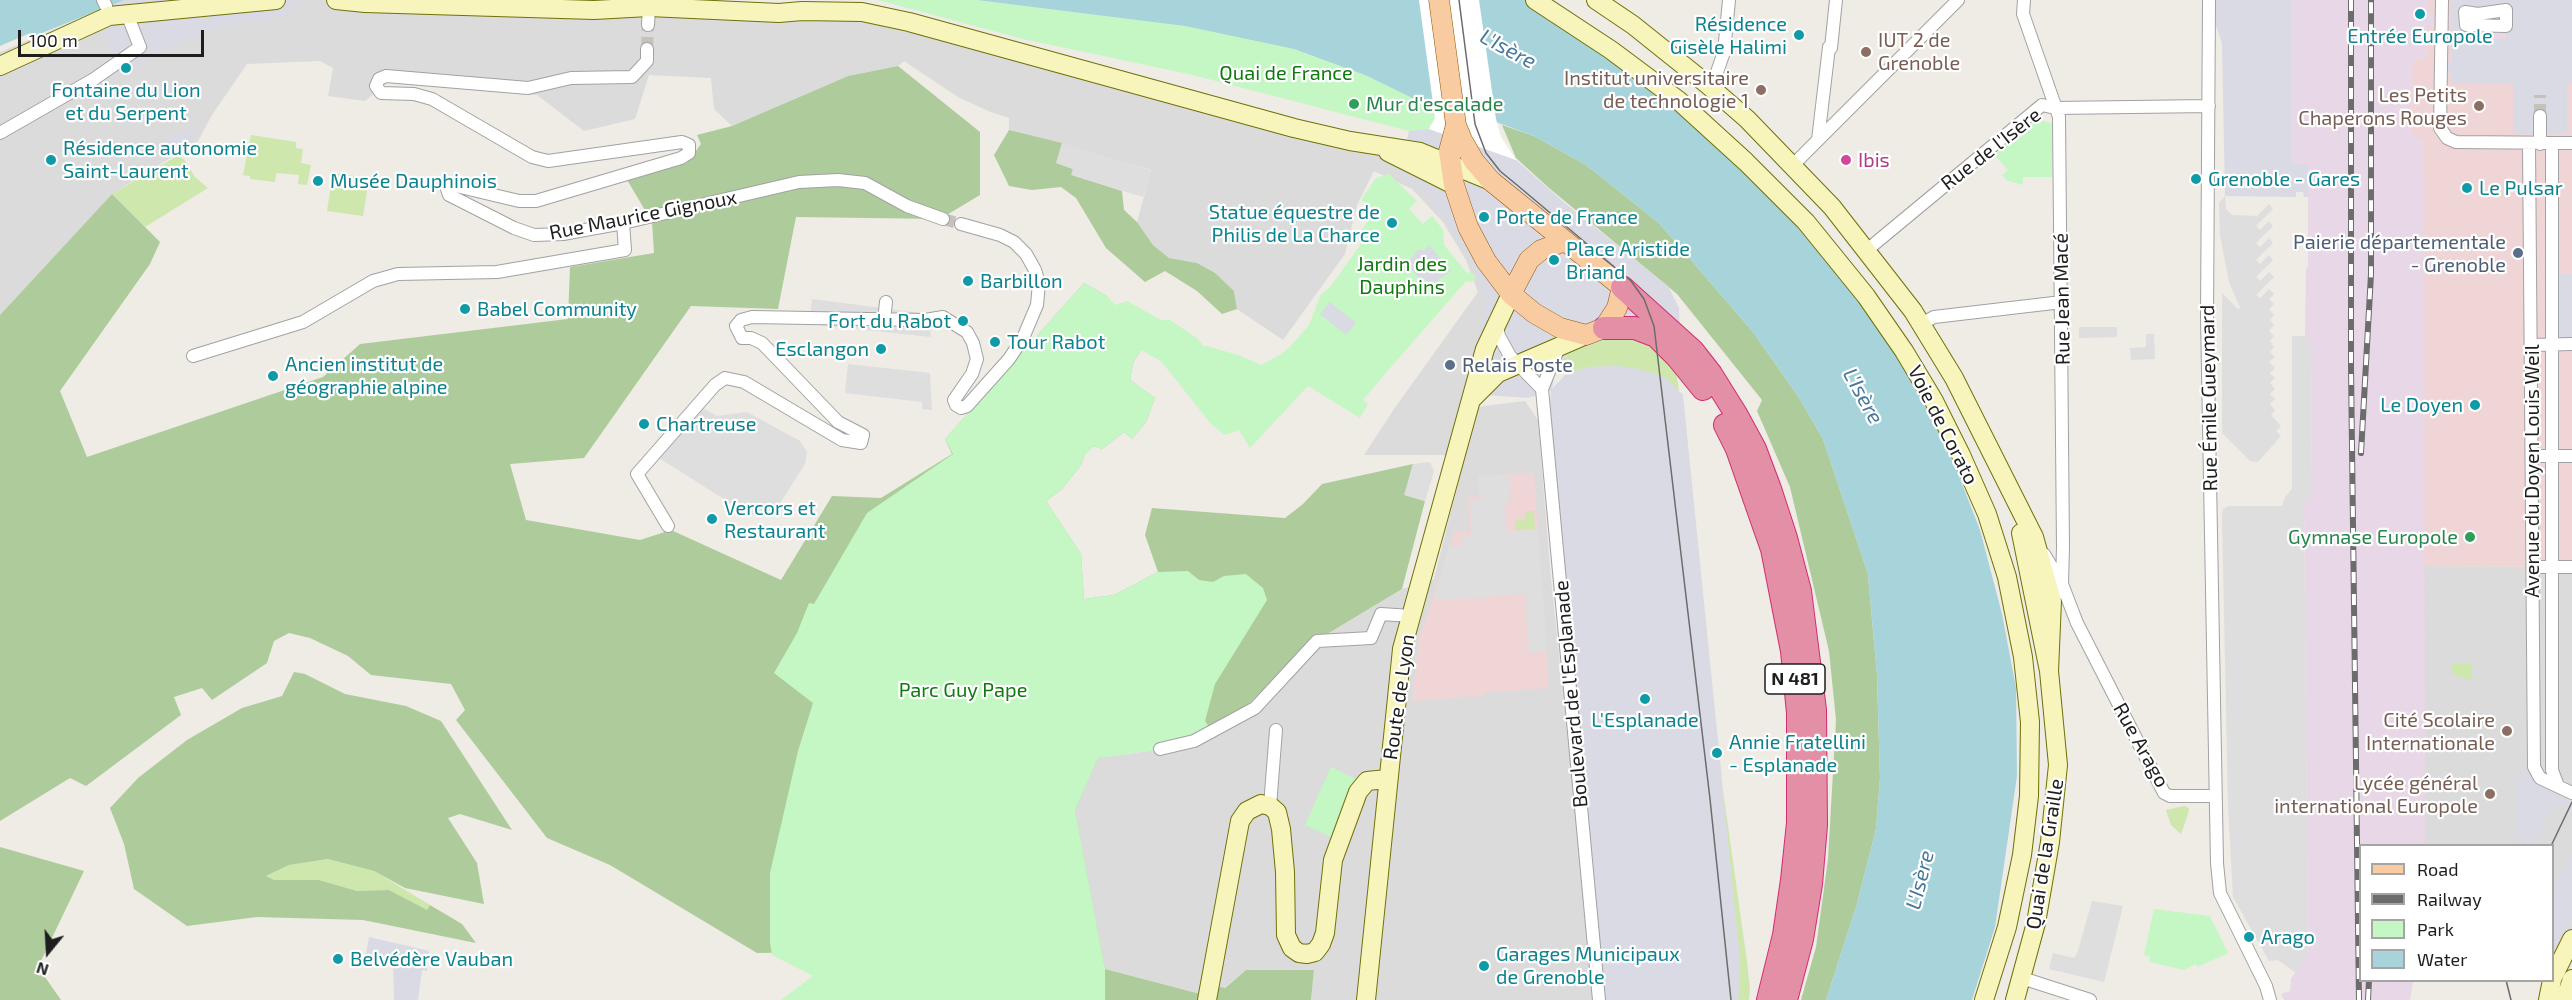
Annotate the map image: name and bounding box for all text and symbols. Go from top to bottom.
marker: Entrée Europole [2413,7,2427,21]
place label: Résidence Gisèle Halimi [1670,12,1787,59]
scale bar [21,18,207,56]
water label: L'Isère [1476,24,1540,74]
place label: Entrée Europole [2347,24,2493,48]
marker: Résidence Gisèle Halimi [1792,28,1806,42]
place label: IUT 2 de Grenoble [1878,28,1960,75]
text: 100 m [29,29,78,51]
marker: IUT 2 de Grenoble [1859,45,1873,59]
marker: Fontaine du Lion et du Serpent [119,61,133,75]
park label: Quai de France [1219,61,1353,85]
place label: Institut universitaire de technologie 1 [1564,66,1749,113]
place label: Fontaine du Lion et du Serpent [51,78,201,125]
marker: Institut universitaire de technologie 1 [1754,83,1768,97]
place label: Les Petits Chaperons Rouges [2298,83,2467,130]
place label: Mur d'escalade [1366,92,1503,116]
marker: Mur d'escalade [1347,97,1361,111]
marker: Les Petits Chaperons Rouges [2472,99,2486,113]
street label: Rue de l'Isère [1936,103,2046,195]
place label: Résidence autonomie Saint-Laurent [63,136,257,183]
place label: Ibis [1858,148,1890,172]
marker: Résidence autonomie Saint-Laurent [44,153,58,167]
marker: Ibis [1839,153,1853,167]
place label: Grenoble - Gares [2208,167,2360,191]
place label: Musée Dauphinois [330,169,497,193]
marker: Grenoble - Gares [2189,172,2203,186]
marker: Musée Dauphinois [311,174,325,188]
place label: Le Pulsar [2479,176,2563,200]
marker: Le Pulsar [2460,181,2474,195]
street label: Rue Maurice Gignoux [547,185,739,245]
place label: Statue équestre de Philis de La Charce [1209,200,1380,247]
place label: Porte de France [1496,205,1638,229]
marker: Porte de France [1477,210,1491,224]
marker: Statue équestre de Philis de La Charce [1385,216,1399,230]
place label: Paierie départementale - Grenoble [2293,230,2506,277]
street label: Rue Jean Macé [2049,233,2075,365]
place label: Place Aristide Briand [1566,237,1690,284]
marker: Paierie départementale - Grenoble [2511,246,2525,260]
park label: Jardin des Dauphins [1357,252,1447,299]
marker: Place Aristide Briand [1547,253,1561,267]
place label: Barbillon [980,269,1063,293]
marker: Barbillon [961,274,975,288]
place label: Babel Community [477,297,637,321]
marker: Babel Community [458,302,472,316]
street label: Rue Émile Gueymard [2195,304,2223,492]
place label: Fort du Rabot [828,309,951,333]
marker: Fort du Rabot [956,314,970,328]
place label: Tour Rabot [1007,330,1105,354]
marker: Tour Rabot [988,335,1002,349]
place label: Esclangon [775,337,869,361]
marker: Esclangon [874,342,888,356]
street label: Avenue du Doyen Louis Weil [2520,344,2544,598]
place label: Ancien institut de géographie alpine [285,352,448,399]
place label: Relais Poste [1462,353,1573,377]
marker: Relais Poste [1443,358,1457,372]
street label: Voie de Corato [1903,361,1983,489]
water label: L'Isère [1837,364,1889,428]
marker: Ancien institut de géographie alpine [266,369,280,383]
place label: Le Doyen [2380,393,2463,417]
marker: Le Doyen [2468,398,2482,412]
place label: Chartreuse [656,412,756,436]
marker: Chartreuse [637,417,651,431]
place label: Vercors et Restaurant [724,496,825,543]
marker: Vercors et Restaurant [705,512,719,526]
place label: Gymnase Europole [2288,525,2458,549]
marker: Gymnase Europole [2463,530,2477,544]
street label: Boulevard de l'Esplanade [1549,579,1593,809]
street label: Route de Lyon [1378,633,1420,761]
road number: N 481 [1765,664,1825,694]
park label: Parc Guy Pape [899,678,1027,702]
marker: L'Esplanade [1638,692,1652,706]
street label: Rue Arago [2108,699,2174,791]
place label: L'Esplanade [1591,708,1699,732]
place label: Cité Scolaire Internationale [2366,708,2495,755]
marker: Cité Scolaire Internationale [2500,724,2514,738]
place label: Annie Fratellini - Esplanade [1729,730,1866,777]
marker: Annie Fratellini - Esplanade [1710,746,1724,760]
place label: Lycée général international Europole [2274,771,2478,818]
street label: Quai de la Graille [2021,777,2069,931]
marker: Lycée général international Europole [2483,787,2497,801]
legend [2359,844,2554,982]
water label: L'Isère [1901,848,1939,912]
text: Road [2417,858,2458,880]
text: Railway [2417,888,2482,910]
text: Park [2417,918,2454,940]
north arrow [18,922,78,982]
place label: Arago [2261,925,2315,949]
marker: Arago [2242,930,2256,944]
place label: Garages Municipaux de Grenoble [1496,942,1680,989]
place label: Belvédère Vauban [350,947,513,971]
text: Water [2417,948,2467,970]
marker: Belvédère Vauban [331,952,345,966]
text: N [34,959,51,980]
marker: Garages Municipaux de Grenoble [1477,959,1491,973]

